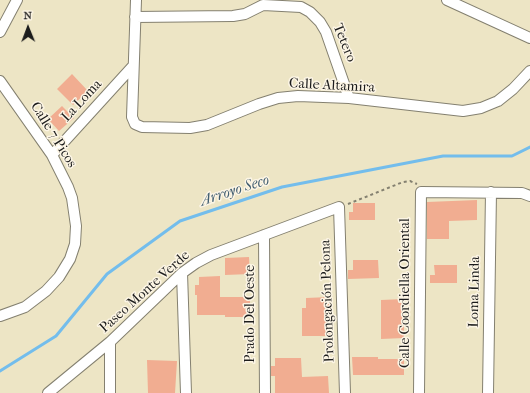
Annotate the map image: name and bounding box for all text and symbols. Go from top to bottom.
north arrow [8,8,48,48]
text: N [23,9,32,22]
street label: Tetero [329,21,359,65]
street label: Calle Altamira [289,75,375,97]
street label: La Loma [58,76,106,126]
street label: Calle 7 Picos [26,99,80,171]
water label: Arroyo Seco [198,171,272,211]
street label: Calle Coordiella Oriental [398,218,414,368]
street label: Prolongación Pelona [317,239,339,363]
street label: Paseo Monte Verde [97,247,193,337]
street label: Loma Linda [466,256,484,328]
street label: Prado Del Oeste [243,265,259,363]

